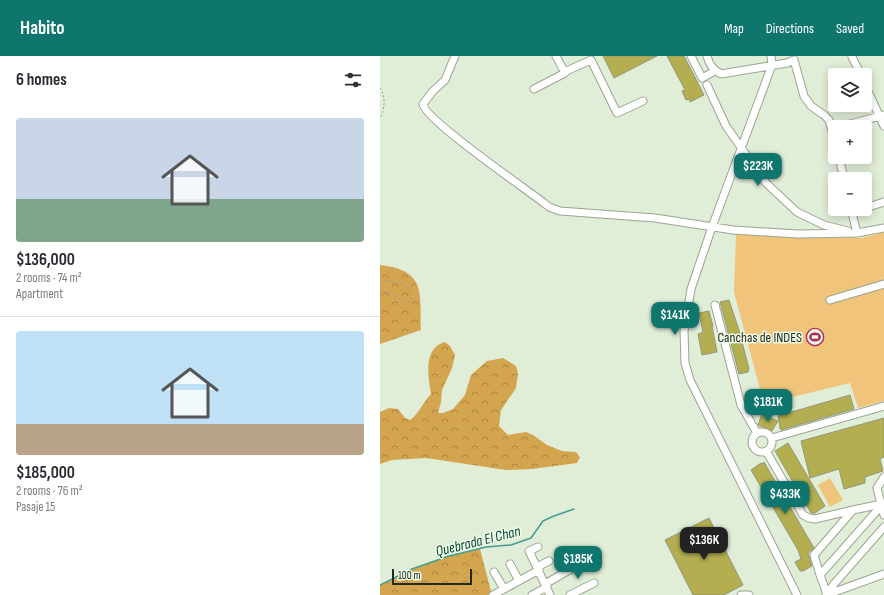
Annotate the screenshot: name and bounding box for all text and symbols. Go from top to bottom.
text: Habito [20,17,64,40]
text: Map [724,20,744,37]
text: Directions [766,20,814,37]
text: Saved [836,20,864,37]
map controls [828,68,872,216]
button: layers [828,68,872,112]
icon: filters [342,69,364,91]
text: 6 homes [16,70,67,90]
button: + [828,120,872,164]
icon: home [154,144,226,216]
pin: $223K [730,153,786,187]
text: $223K [743,158,773,174]
button: − [828,172,872,216]
text: $136,000 [16,250,75,270]
text: 2 rooms · 74 m² [16,270,82,286]
text: Apartment [16,286,63,302]
pin: $141K [647,302,703,336]
text: $141K [660,307,690,323]
sports icon: Canchas de INDES [805,327,825,347]
place label: Canchas de INDES [718,329,802,346]
icon: home [154,357,226,429]
pin: $181K [740,389,796,423]
text: $181K [753,394,783,410]
text: $185,000 [16,463,75,483]
pin: $433K [757,481,813,515]
text: 2 rooms · 76 m² [16,483,83,499]
text: $433K [770,486,800,502]
text: Pasaje 15 [16,499,55,515]
water label: Quebrada El Chan [434,522,523,561]
pin: $136K [676,527,732,561]
text: $136K [689,532,719,548]
pin: $185K [550,546,606,580]
text: $185K [563,551,593,567]
scale bar [392,567,472,586]
text: 100 m [398,569,420,582]

